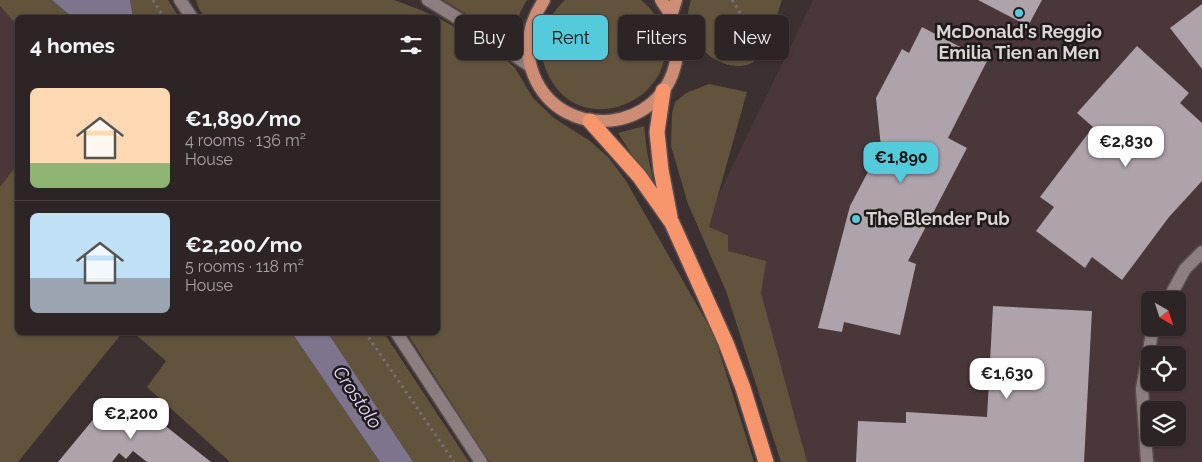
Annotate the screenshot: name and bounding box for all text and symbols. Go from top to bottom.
marker: McDonald's Reggio Emilia Tien an Men [1013,7,1025,19]
chip: Buy [455,15,523,60]
chip: Rent [533,15,608,60]
chip: Filters [618,15,705,60]
chip: New [715,15,789,60]
place label: McDonald's Reggio Emilia Tien an Men [936,21,1102,63]
icon: filters [397,31,425,59]
text: 4 homes [30,33,115,58]
text: €1,890/mo [185,106,301,131]
icon: home [70,108,130,168]
pin: €2,830 [1085,126,1167,168]
text: 4 rooms · 136 m² [185,131,306,150]
text: €2,830 [1099,132,1153,151]
pin: €1,890 [860,142,942,184]
text: €1,890 [874,148,928,167]
text: House [185,150,233,169]
place label: The Blender Pub [866,208,1010,229]
marker: The Blender Pub [850,213,862,225]
text: €2,200/mo [185,232,302,257]
icon: home [70,233,130,293]
text: 5 rooms · 118 m² [185,257,304,276]
text: House [185,276,233,295]
north arrow [1141,291,1186,336]
map controls [1141,291,1186,446]
button: locate [1141,346,1186,391]
pin: €1,630 [966,358,1048,400]
water label: Crostolo [329,361,387,433]
text: €1,630 [981,364,1033,383]
pin: €2,200 [90,398,172,440]
button: layers [1141,401,1186,446]
text: €2,200 [104,404,158,423]

